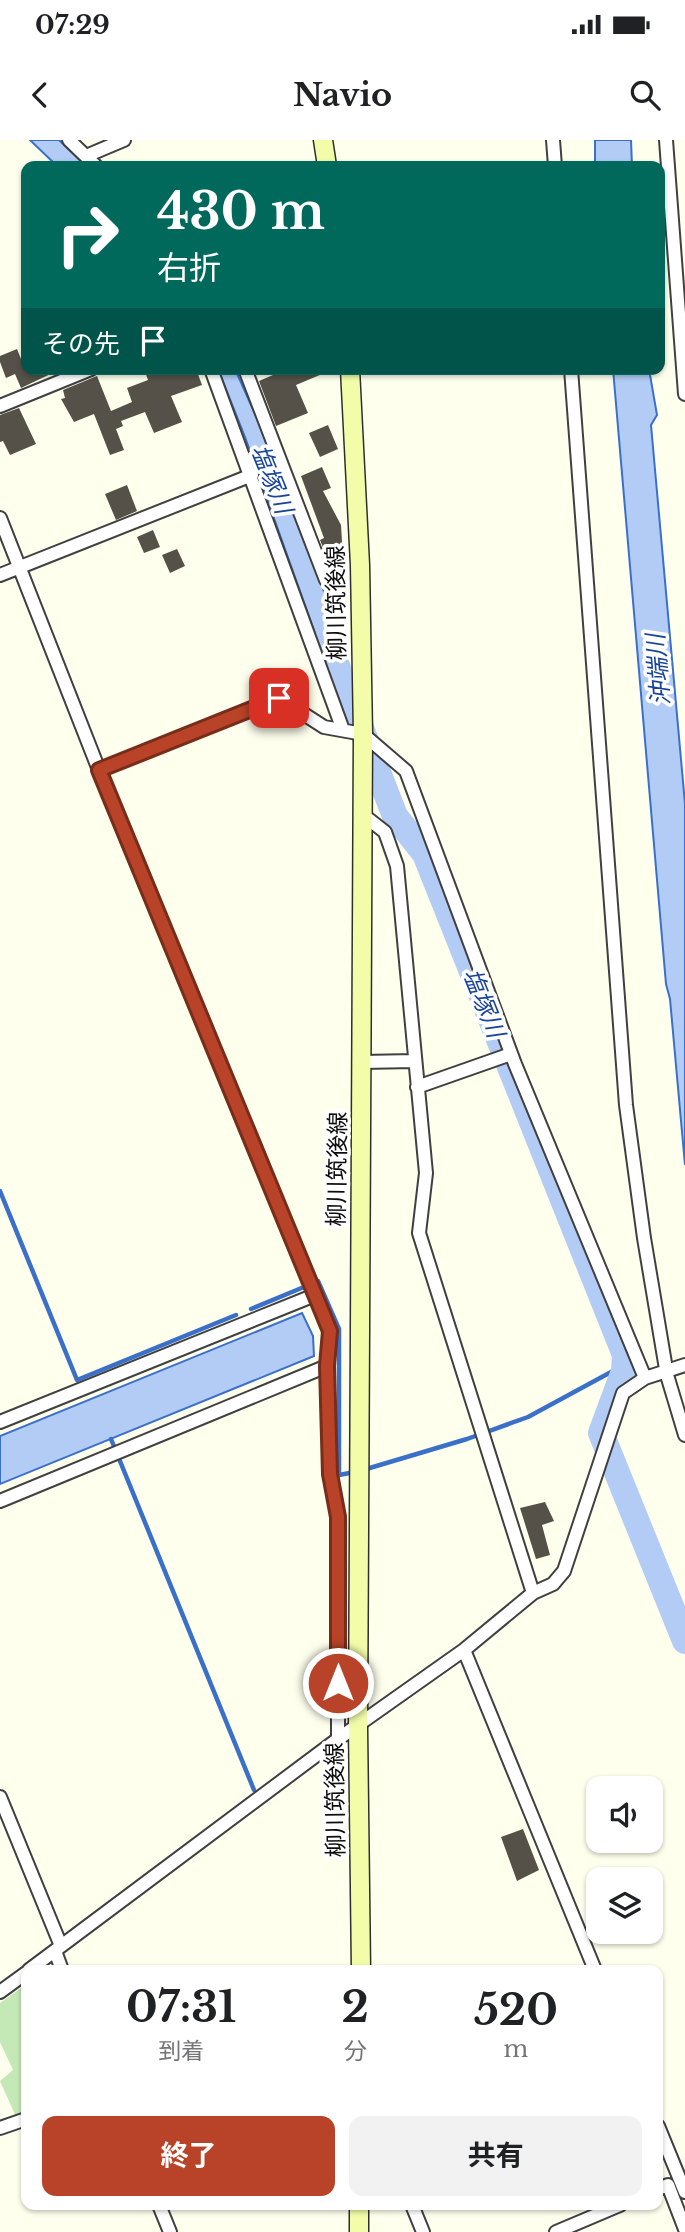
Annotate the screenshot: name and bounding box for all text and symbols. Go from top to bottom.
text: 07:29 [35,9,110,41]
text: Navio [293,75,392,115]
icon: back [21,76,59,114]
icon: search [626,76,664,114]
text: 430 m [157,181,325,242]
icon: right [42,189,133,280]
text: 右折 [157,248,221,288]
icon: arrive [134,322,172,360]
text: その先 [42,328,120,360]
water label: 塩塚川 [245,440,300,521]
street label: 柳川筑後線 [321,545,351,661]
water label: 沖端川 [640,630,676,707]
pin [249,668,309,728]
icon: arrive [260,679,298,717]
water label: 塩塚川 [457,964,512,1045]
street label: 柳川筑後線 [322,1111,352,1227]
position arrow [301,1646,375,1720]
street label: 柳川筑後線 [320,1742,350,1858]
map controls [586,1776,663,1944]
button: sound [586,1776,663,1853]
button: layers [586,1867,663,1944]
text: 07:31 [126,1981,236,2033]
text: 2 [341,1981,369,2033]
text: 520 [474,1984,558,2036]
text: m [504,2035,528,2063]
text: 到着 [158,2037,204,2065]
text: 分 [344,2037,367,2065]
button: 終了 [42,2116,335,2196]
button: 共有 [349,2116,642,2196]

